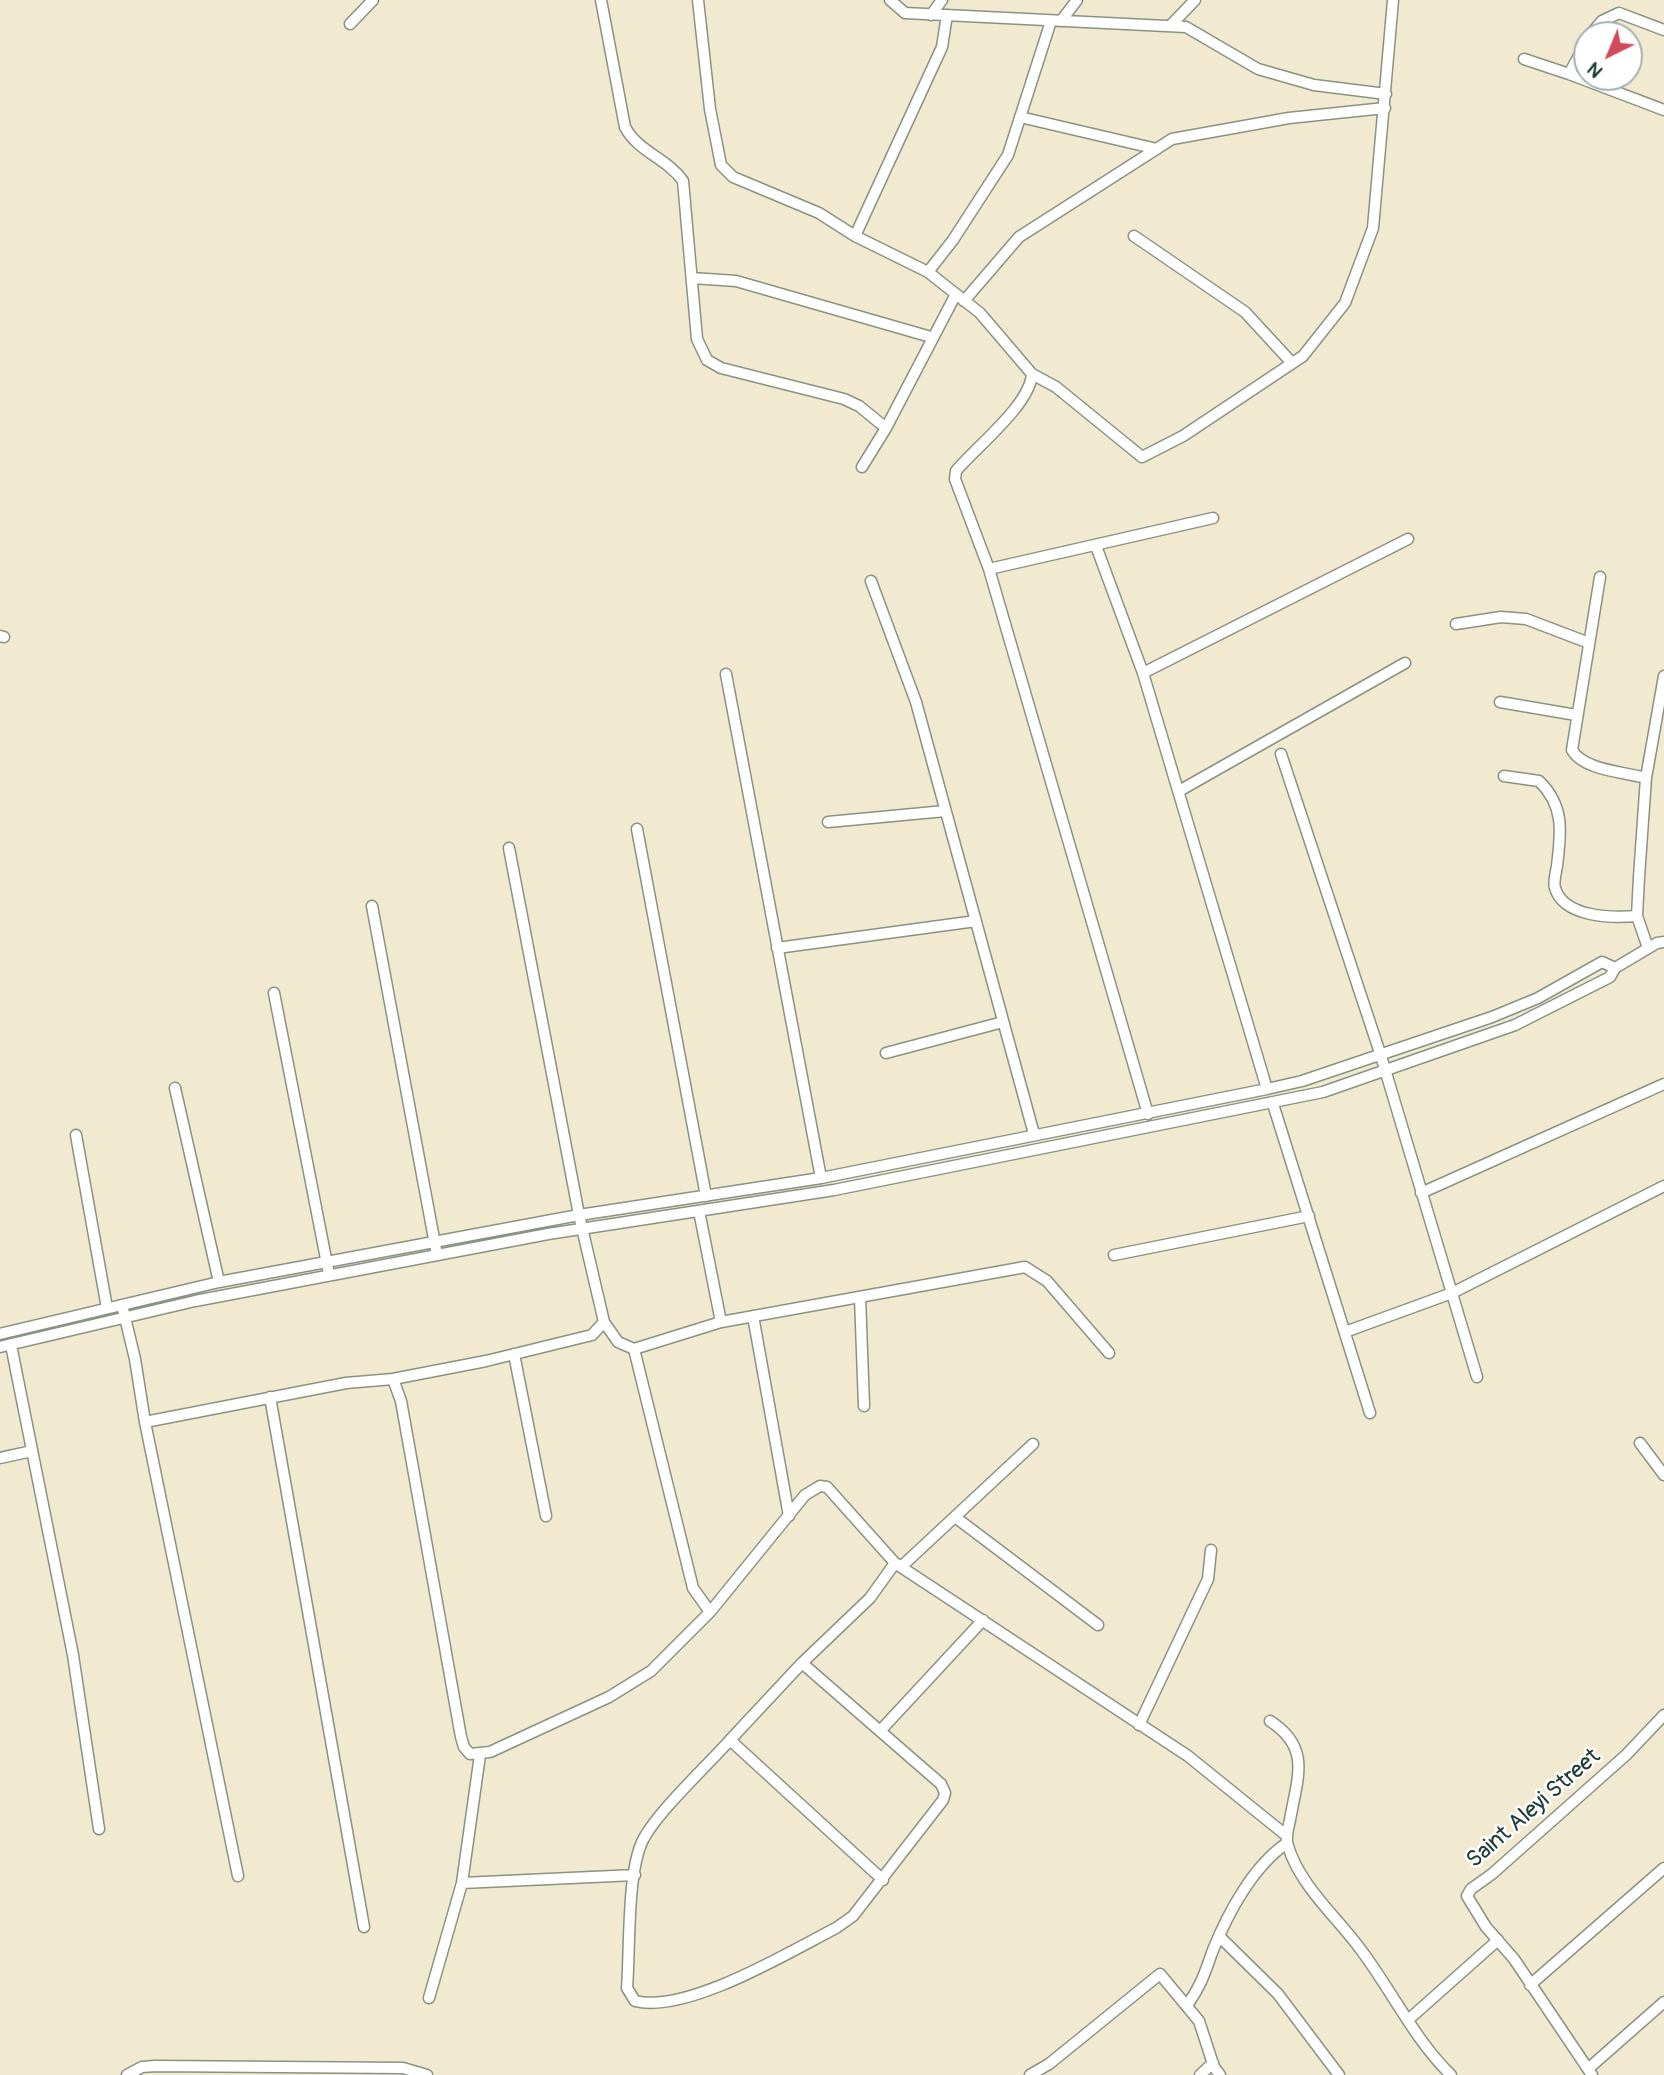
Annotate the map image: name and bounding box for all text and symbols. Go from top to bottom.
north arrow [1573,21,1643,91]
text: N [1582,57,1608,83]
street label: Saint Aleyi Street [1462,1743,1606,1875]

